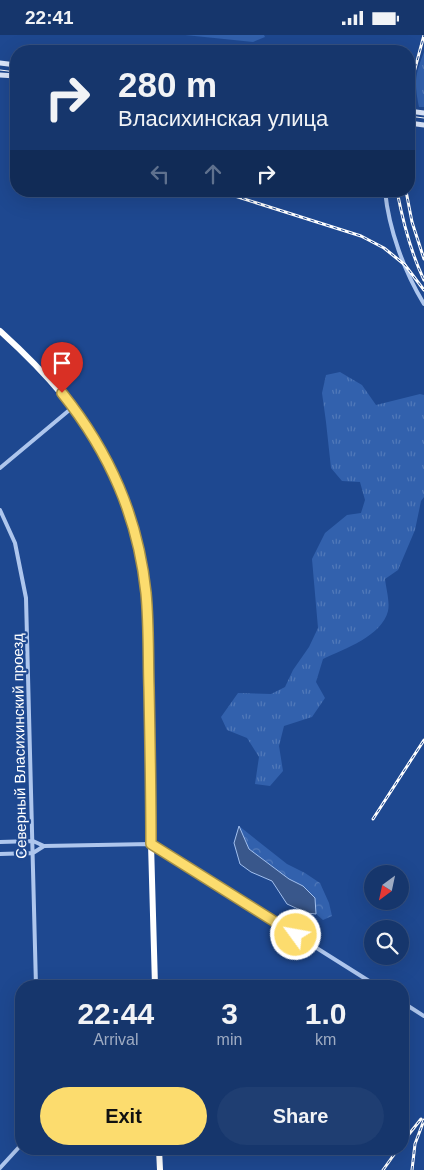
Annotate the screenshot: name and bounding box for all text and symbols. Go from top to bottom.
text: 22:41 [25,7,74,28]
icon: right [35,65,100,130]
text: 280 m [118,65,217,104]
text: Власихинская улица [118,106,328,131]
icon: left [146,160,174,188]
icon: ahead [199,160,227,188]
icon: right [252,160,280,188]
pin [41,342,83,393]
icon: arrive [48,349,76,377]
street label: Северный Власихинский проезд [9,633,29,859]
north arrow [364,865,409,910]
map controls [364,865,409,965]
position arrow [269,908,321,960]
button: search [364,920,409,965]
text: 22:44 [77,997,154,1030]
text: 3 [221,997,238,1030]
text: 1.0 [305,997,347,1030]
text: Arrival [93,1031,138,1048]
text: min [217,1031,242,1048]
text: km [315,1031,336,1048]
button: Exit [40,1087,207,1145]
button: Share [217,1087,384,1145]

